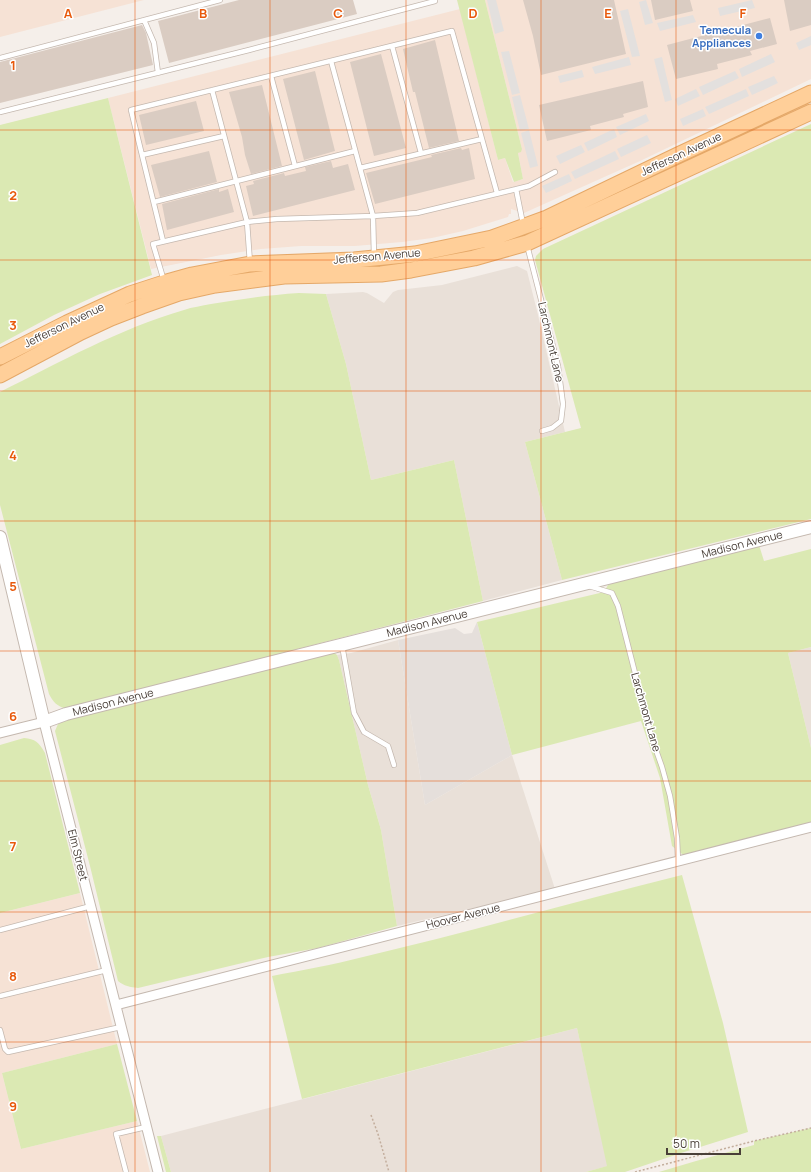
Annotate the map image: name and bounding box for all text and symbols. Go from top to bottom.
text: A [64,4,73,22]
text: B [199,4,207,22]
text: C [333,4,343,22]
text: D [468,4,478,22]
text: E [604,4,612,22]
text: F [740,4,747,22]
place label: Temecula Appliances [692,22,751,50]
marker: Temecula Appliances [754,31,764,41]
text: 1 [10,56,16,74]
street label: Jefferson Avenue [638,128,724,179]
text: 2 [9,186,17,204]
street label: Jefferson Avenue [333,244,422,267]
street label: Jefferson Avenue [21,298,107,350]
street label: Larchmont Lane [535,300,568,384]
text: 3 [9,316,17,334]
text: 4 [9,446,17,464]
street label: Madison Avenue [700,526,785,561]
text: 5 [9,577,17,595]
street label: Madison Avenue [385,605,470,640]
street label: Larchmont Lane [628,670,665,754]
street label: Madison Avenue [71,684,156,719]
text: 6 [9,707,17,725]
street label: Elm Street [65,828,92,882]
text: 7 [10,837,17,855]
street label: Hoover Avenue [424,899,502,932]
text: 8 [9,967,17,985]
text: 9 [9,1097,17,1115]
scale bar [667,1130,740,1156]
text: 50 m [673,1135,700,1152]

